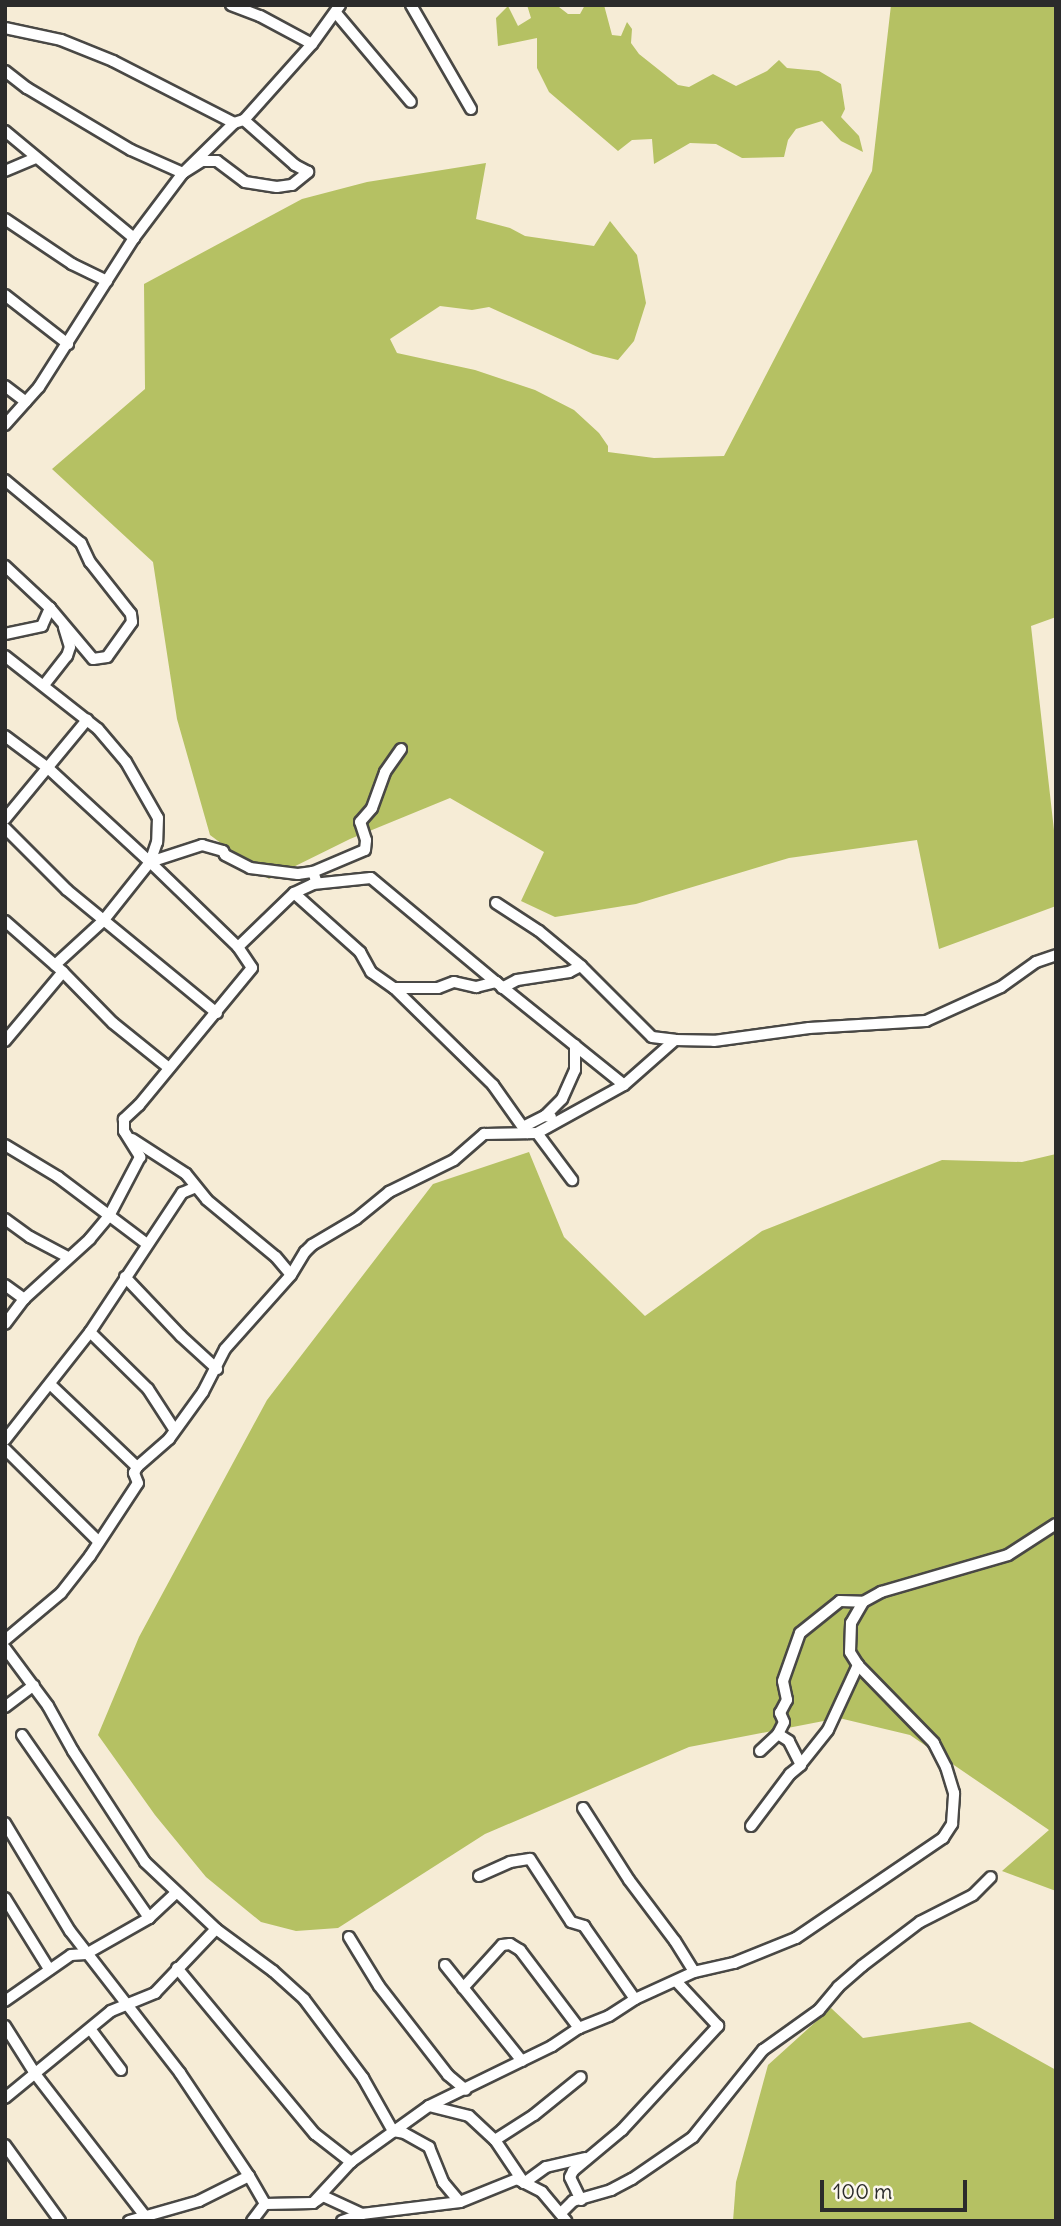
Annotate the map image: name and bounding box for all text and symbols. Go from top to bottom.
scale bar [823,2166,970,2210]
text: 100 m [833,2178,892,2205]

